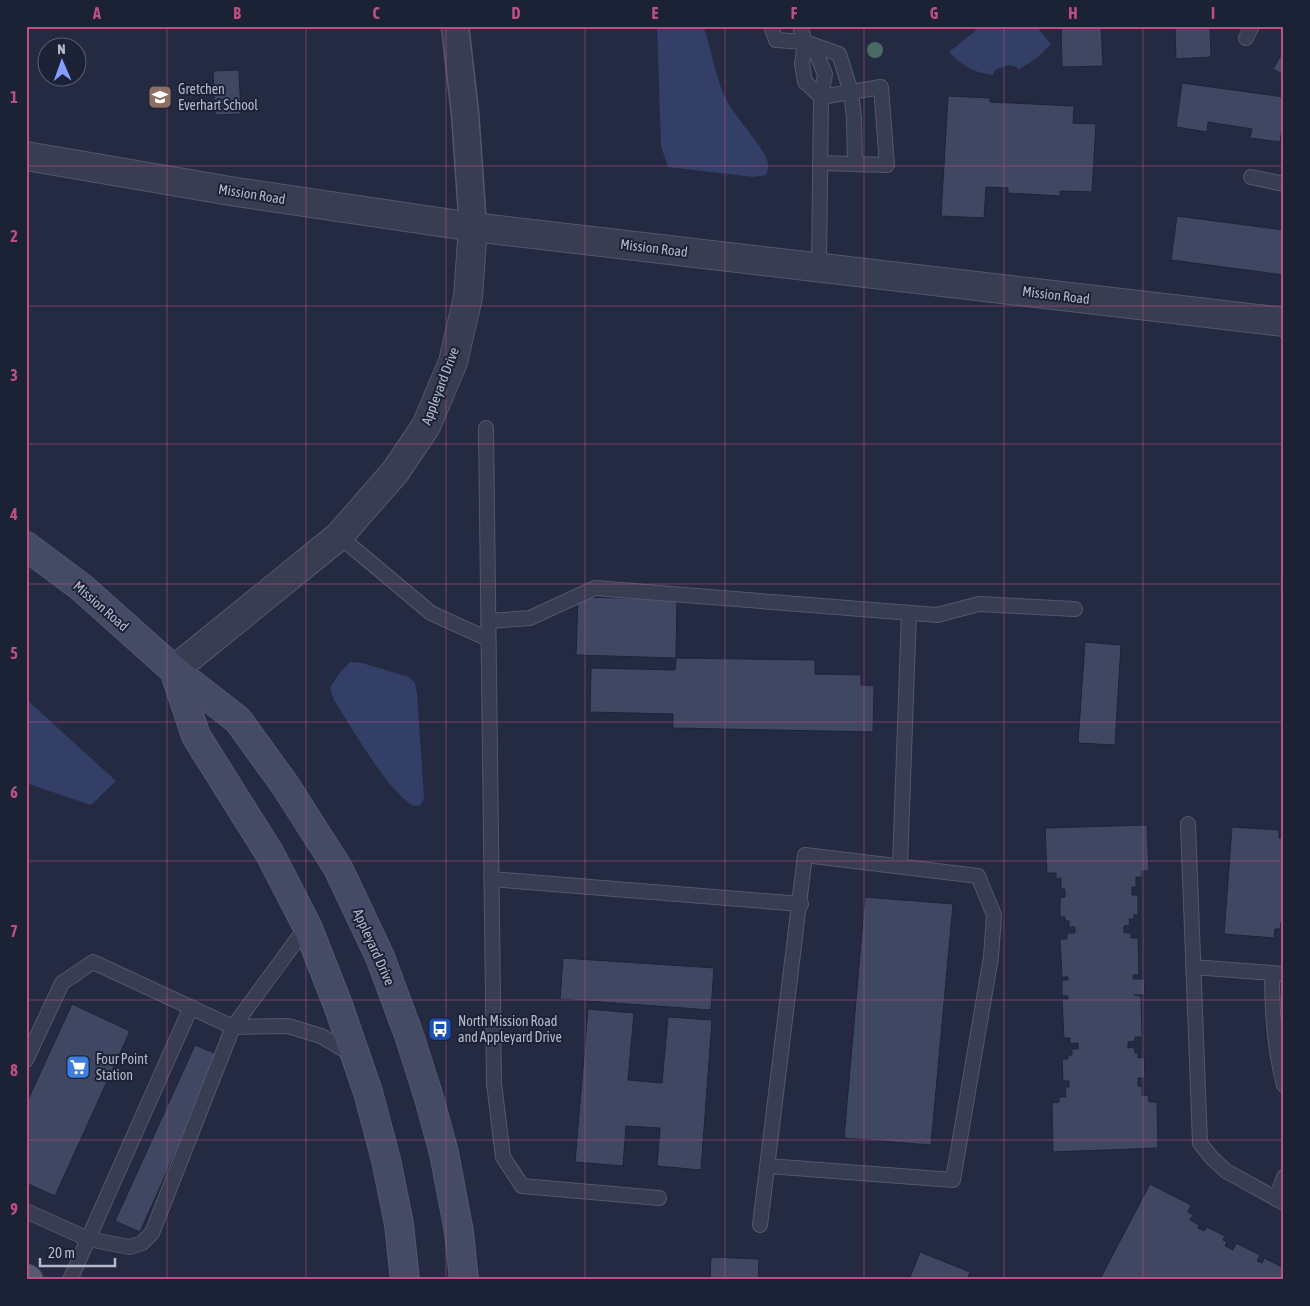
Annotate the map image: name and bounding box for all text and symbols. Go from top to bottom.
text: A [92,4,101,22]
text: B [233,4,241,22]
text: C [372,4,380,22]
text: D [512,4,521,22]
text: E [652,4,659,22]
text: F [791,4,798,22]
text: G [930,4,939,22]
text: H [1068,4,1078,22]
text: I [1211,4,1215,22]
north arrow [38,38,88,88]
text: N [57,41,66,57]
place label: Gretchen Everhart School [178,81,258,113]
school or university icon: Gretchen Everhart School [147,84,173,110]
text: 1 [10,88,18,106]
street label: Mission Road [217,181,287,207]
text: 2 [10,227,18,245]
street label: Mission Road [619,236,689,260]
street label: Mission Road [1021,283,1091,307]
street label: Appleyard Drive [418,345,462,427]
text: 3 [10,366,18,384]
text: 4 [9,505,18,523]
street label: Mission Road [70,578,132,634]
text: 5 [10,644,18,662]
text: 6 [10,783,18,801]
street label: Appleyard Drive [350,906,398,988]
text: 7 [10,922,18,940]
place label: North Mission Road and Appleyard Drive [458,1013,562,1045]
bus stop icon: North Mission Road and Appleyard Drive [427,1016,453,1042]
place label: Four Point Station [96,1051,148,1083]
supermarket icon: Four Point Station [65,1054,91,1080]
text: 8 [10,1061,18,1079]
text: 9 [10,1200,18,1218]
scale bar [40,1236,115,1268]
text: 20 m [48,1244,75,1261]

